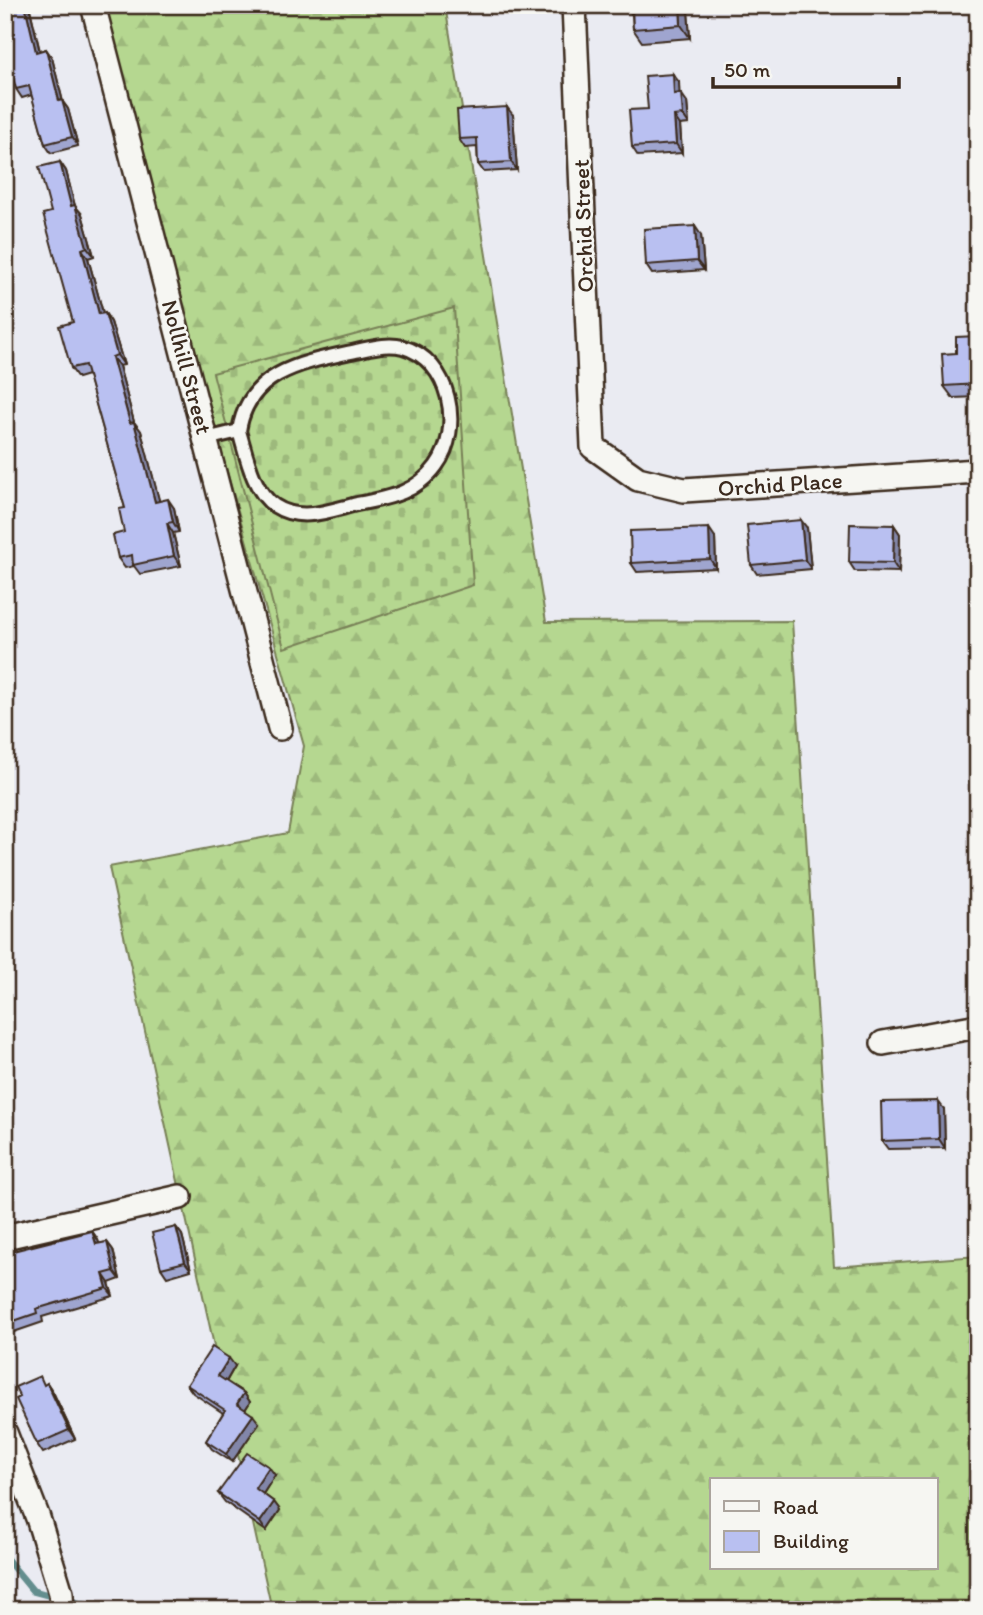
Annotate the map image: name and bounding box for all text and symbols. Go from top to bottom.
scale bar [713,46,899,90]
text: 50 m [724,57,771,82]
street label: Orchid Street [567,159,599,293]
street label: Nollhill Street [156,297,218,438]
street label: Orchid Place [717,466,843,502]
legend [710,1478,937,1570]
text: Road [773,1494,819,1519]
text: Building [773,1528,849,1553]

